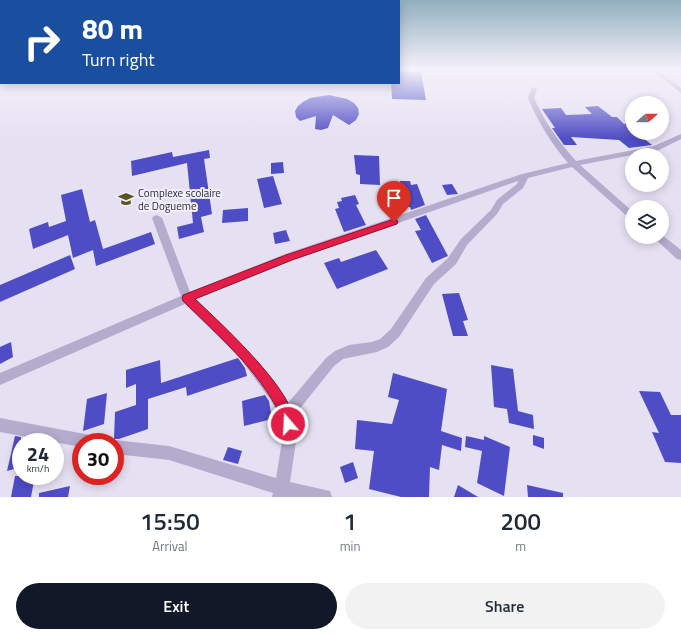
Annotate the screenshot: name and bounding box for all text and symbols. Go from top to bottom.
text: 80 m [82,7,143,50]
icon: right [16,16,68,68]
text: Turn right [82,46,155,73]
north arrow [625,96,669,140]
map controls [625,96,669,244]
button: search [625,148,669,192]
pin [377,181,411,222]
place label: Complexe scolaire de Dogueme [138,185,221,214]
icon: arrive [383,187,405,209]
school or university icon: Complexe scolaire de Dogueme [117,190,135,208]
button: layers [625,200,669,244]
position arrow [267,403,309,445]
speed limit sign: 30 [72,433,124,485]
text: 24 [27,438,49,469]
text: km/h [27,461,49,476]
text: 15:50 [140,503,200,539]
text: 1 [343,503,357,539]
text: 200 [501,503,541,539]
text: Arrival [152,536,187,556]
text: min [340,536,360,556]
text: m [515,536,526,556]
button: Exit [16,583,337,629]
button: Share [345,583,665,629]

